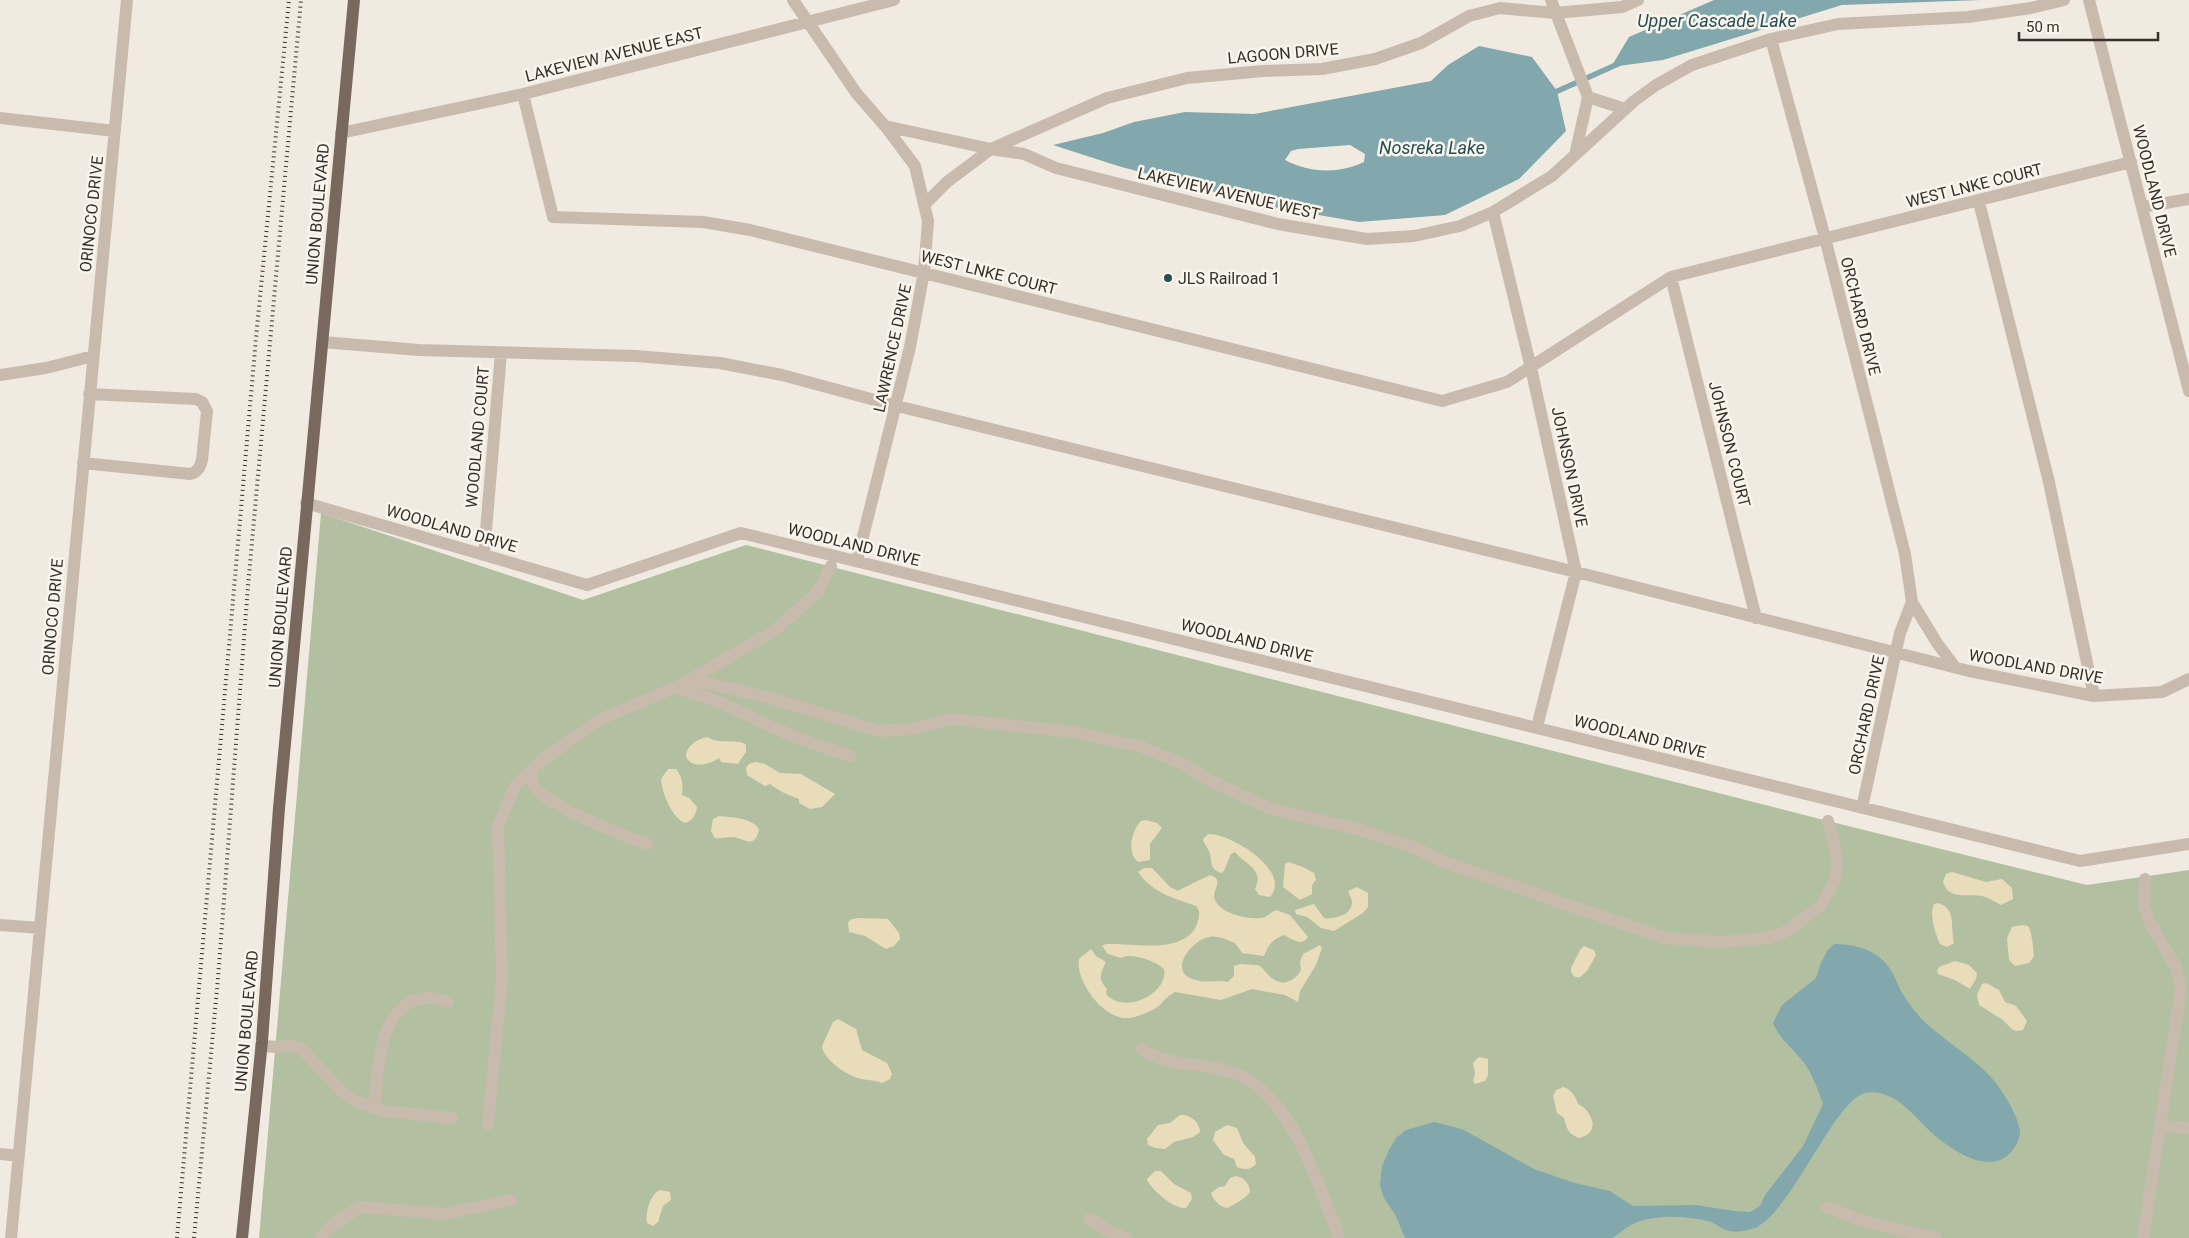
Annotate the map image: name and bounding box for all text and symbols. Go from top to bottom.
water label: Upper Cascade Lake [1637,10,1797,31]
scale bar [2019,10,2158,42]
text: 50 m [2026,18,2060,36]
street label: LAKEVIEW AVENUE EAST [523,23,705,86]
street label: LAGOON DRIVE [1227,39,1339,68]
street label: WOODLAND DRIVE [2129,123,2180,259]
water label: Nosreka Lake [1379,137,1485,158]
street label: UNION BOULEVARD [302,142,333,286]
street label: ORINOCO DRIVE [76,155,107,273]
street label: WEST LNKE COURT [1904,159,2045,212]
street label: LAKEVIEW AVENUE WEST [1136,163,1322,224]
street label: WEST LNKE COURT [919,246,1059,299]
street label: ORCHARD DRIVE [1837,255,1884,377]
place label: JLS Railroad 1 [1178,269,1280,288]
marker: JLS Railroad 1 [1162,272,1174,284]
street label: LAWRENCE DRIVE [870,282,915,414]
street label: WOODLAND COURT [462,365,493,509]
street label: JOHNSON COURT [1705,379,1754,510]
street label: JOHNSON DRIVE [1547,405,1592,529]
street label: WOODLAND DRIVE [384,501,520,556]
street label: WOODLAND DRIVE [786,519,922,570]
street label: UNION BOULEVARD [265,545,296,689]
street label: ORINOCO DRIVE [38,558,67,676]
street label: WOODLAND DRIVE [1179,615,1315,666]
street label: WOODLAND DRIVE [1967,645,2104,688]
street label: ORCHARD DRIVE [1845,654,1888,777]
street label: WOODLAND DRIVE [1572,711,1708,762]
street label: UNION BOULEVARD [231,949,262,1093]

